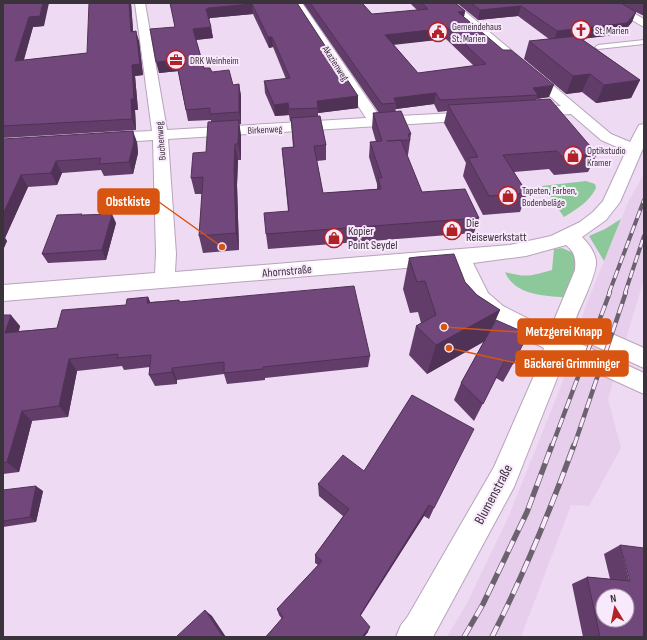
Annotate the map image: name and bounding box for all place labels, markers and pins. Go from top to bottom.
church icon: St. Marien [570,19,592,41]
public building icon: Gemeindehaus St. Marien [427,21,449,43]
place label: Gemeindehaus St. Marien [452,21,502,45]
place label: St. Marien [595,25,629,37]
office icon: DRK Weinheim [165,49,187,71]
place label: DRK Weinheim [190,55,239,67]
shop icon: Optikstudio Kramer [562,145,584,167]
place label: Optikstudio Kramer [587,145,626,169]
shop icon: Tapeten, Farben, Bodenbeläge [497,185,519,207]
place label: Tapeten, Farben, Bodenbeläge [522,185,577,209]
callout: Obstkiste [98,189,159,214]
place label: Die Reisewerkstatt [466,216,527,245]
shop icon: Die Reisewerkstatt [441,219,463,241]
place label: Kopier Point Seydel [348,224,398,253]
shop icon: Kopier Point Seydel [323,227,345,249]
callout: Metzgerei Knapp [518,319,611,344]
callout: Bäckerei Grimminger [516,351,628,376]

